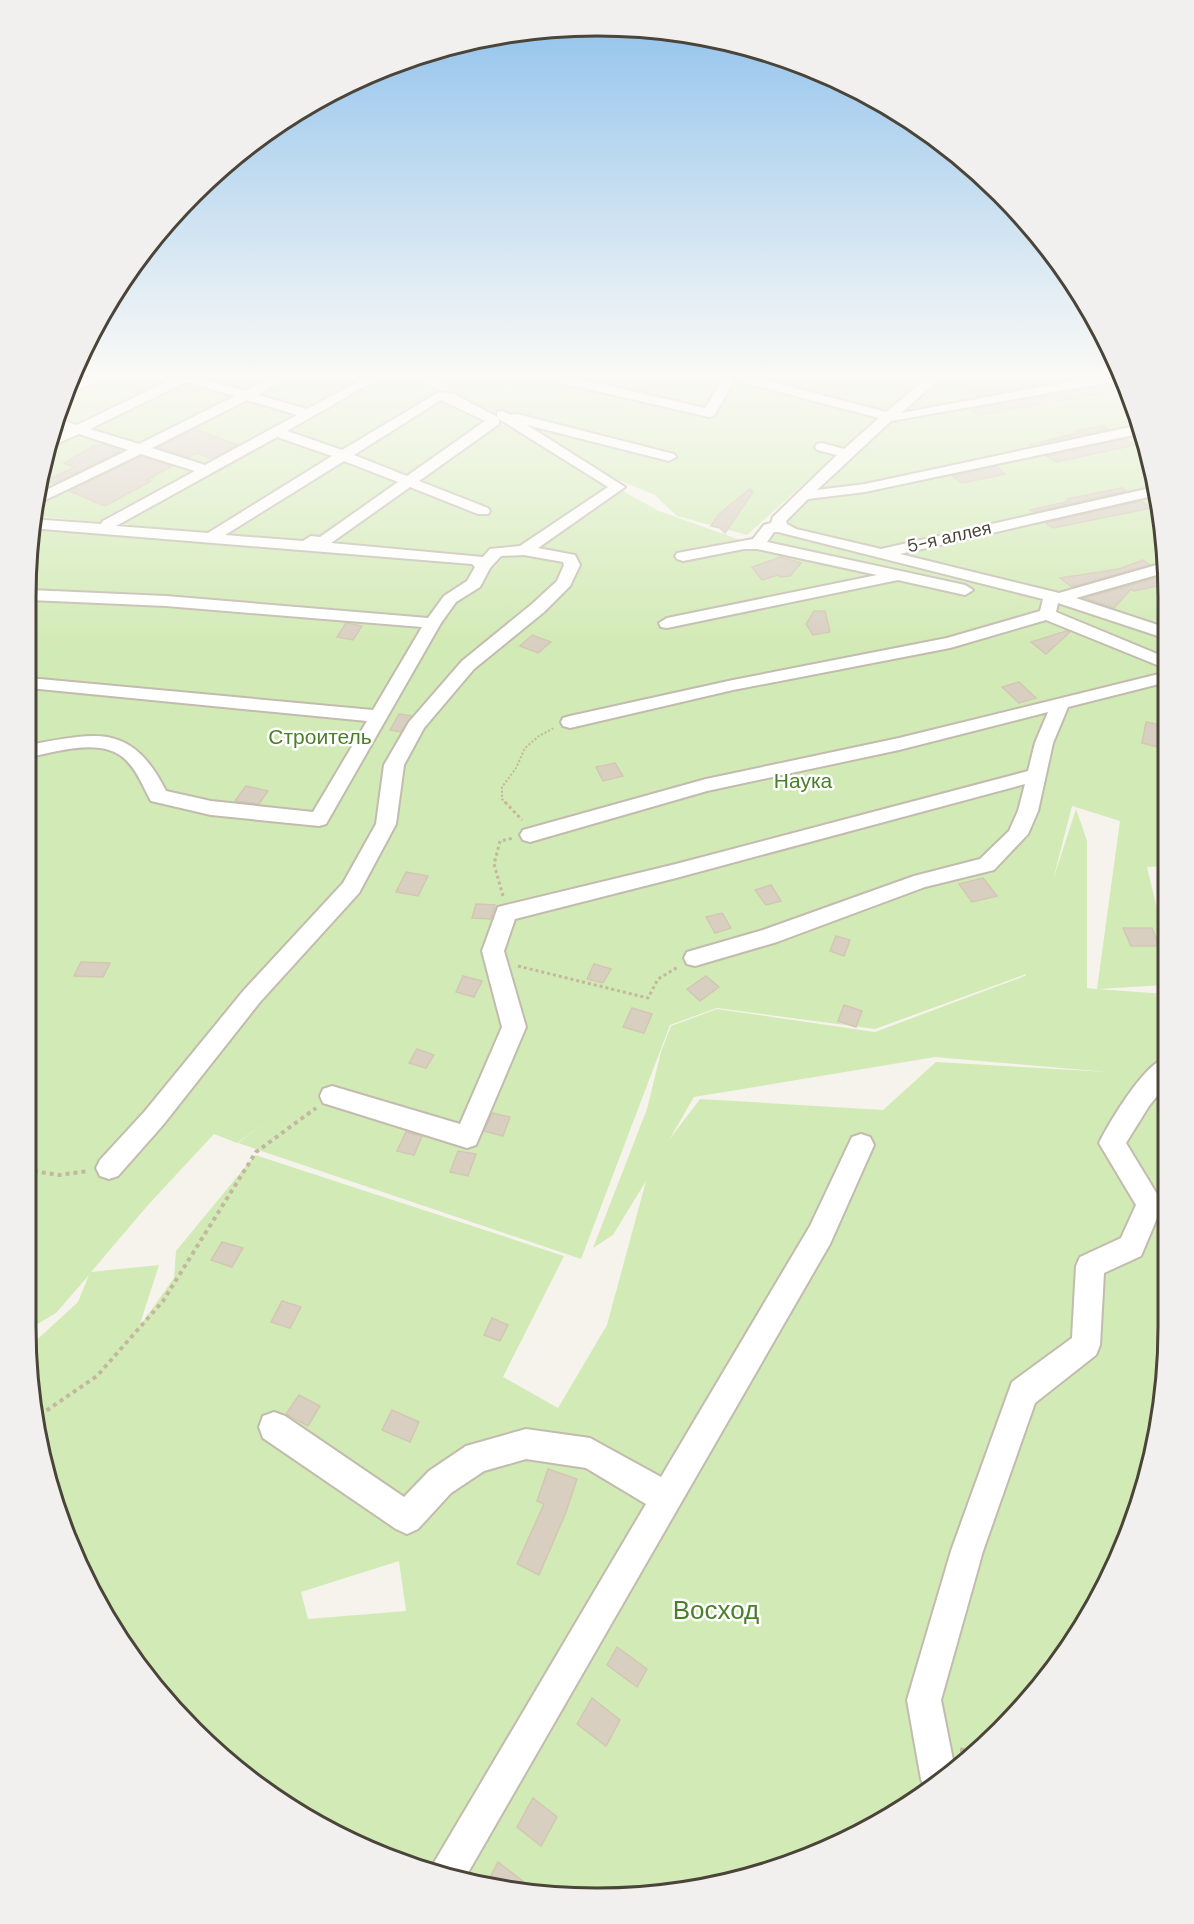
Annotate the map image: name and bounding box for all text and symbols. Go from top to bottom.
street label: 5-я аллея [904,516,994,558]
park label: Строитель [268,723,372,751]
park label: Наука [774,767,833,795]
park label: Восход [673,1593,759,1627]

